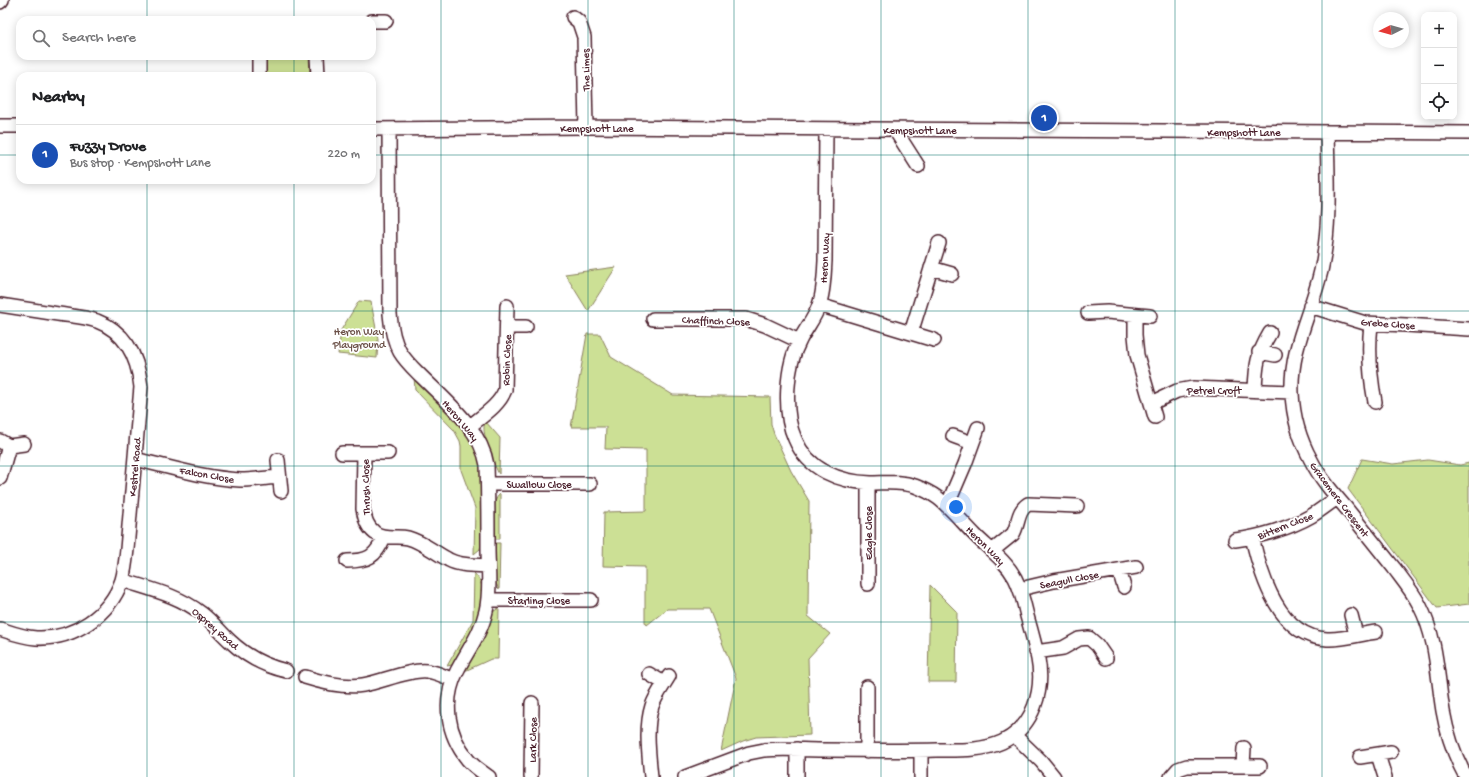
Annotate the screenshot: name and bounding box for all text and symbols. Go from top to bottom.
north arrow [1373,12,1409,48]
map controls [1421,12,1457,120]
button: + [1421,12,1457,48]
search box [16,16,376,60]
icon: search [30,27,52,49]
text: Search here [62,29,136,47]
street label: The Limes [581,48,593,92]
button: − [1421,48,1457,84]
button: locate [1421,84,1457,120]
text: Nearby [32,88,85,108]
pin: 1 [1031,103,1057,133]
street label: Kempshott Lane [560,124,634,136]
street label: Kempshott Lane [883,126,957,138]
street label: Kempshott Lane [1207,128,1281,140]
text: Fuzzy Drove [70,138,146,156]
text: 1 [42,147,48,162]
text: 220 m [328,147,360,162]
text: Bus stop · Kempshott Lane [70,156,211,171]
street label: Heron Way [819,232,833,284]
street label: Chaffinch Close [682,314,751,329]
street label: Grebe Close [1360,317,1416,333]
park label: Heron Way Playground [332,327,387,352]
street label: Robin Close [501,334,515,386]
street label: Petrel Croft [1186,385,1243,398]
street label: Heron Way [439,398,481,445]
street label: Kestrel Road [127,436,145,497]
street label: Thrush Close [361,459,374,516]
street label: Gracemere Crescent [1306,460,1371,541]
street label: Falcon Close [177,465,235,487]
street label: Swallow Close [506,480,572,492]
your location [946,497,966,517]
street label: Eagle Close [864,506,876,560]
street label: Bittern Close [1255,511,1315,543]
street label: Heron Way [963,524,1007,569]
street label: Seagull Close [1039,569,1100,593]
street label: Starling Close [508,596,570,608]
street label: Osprey Road [189,606,242,654]
street label: Lark Close [528,717,540,763]

